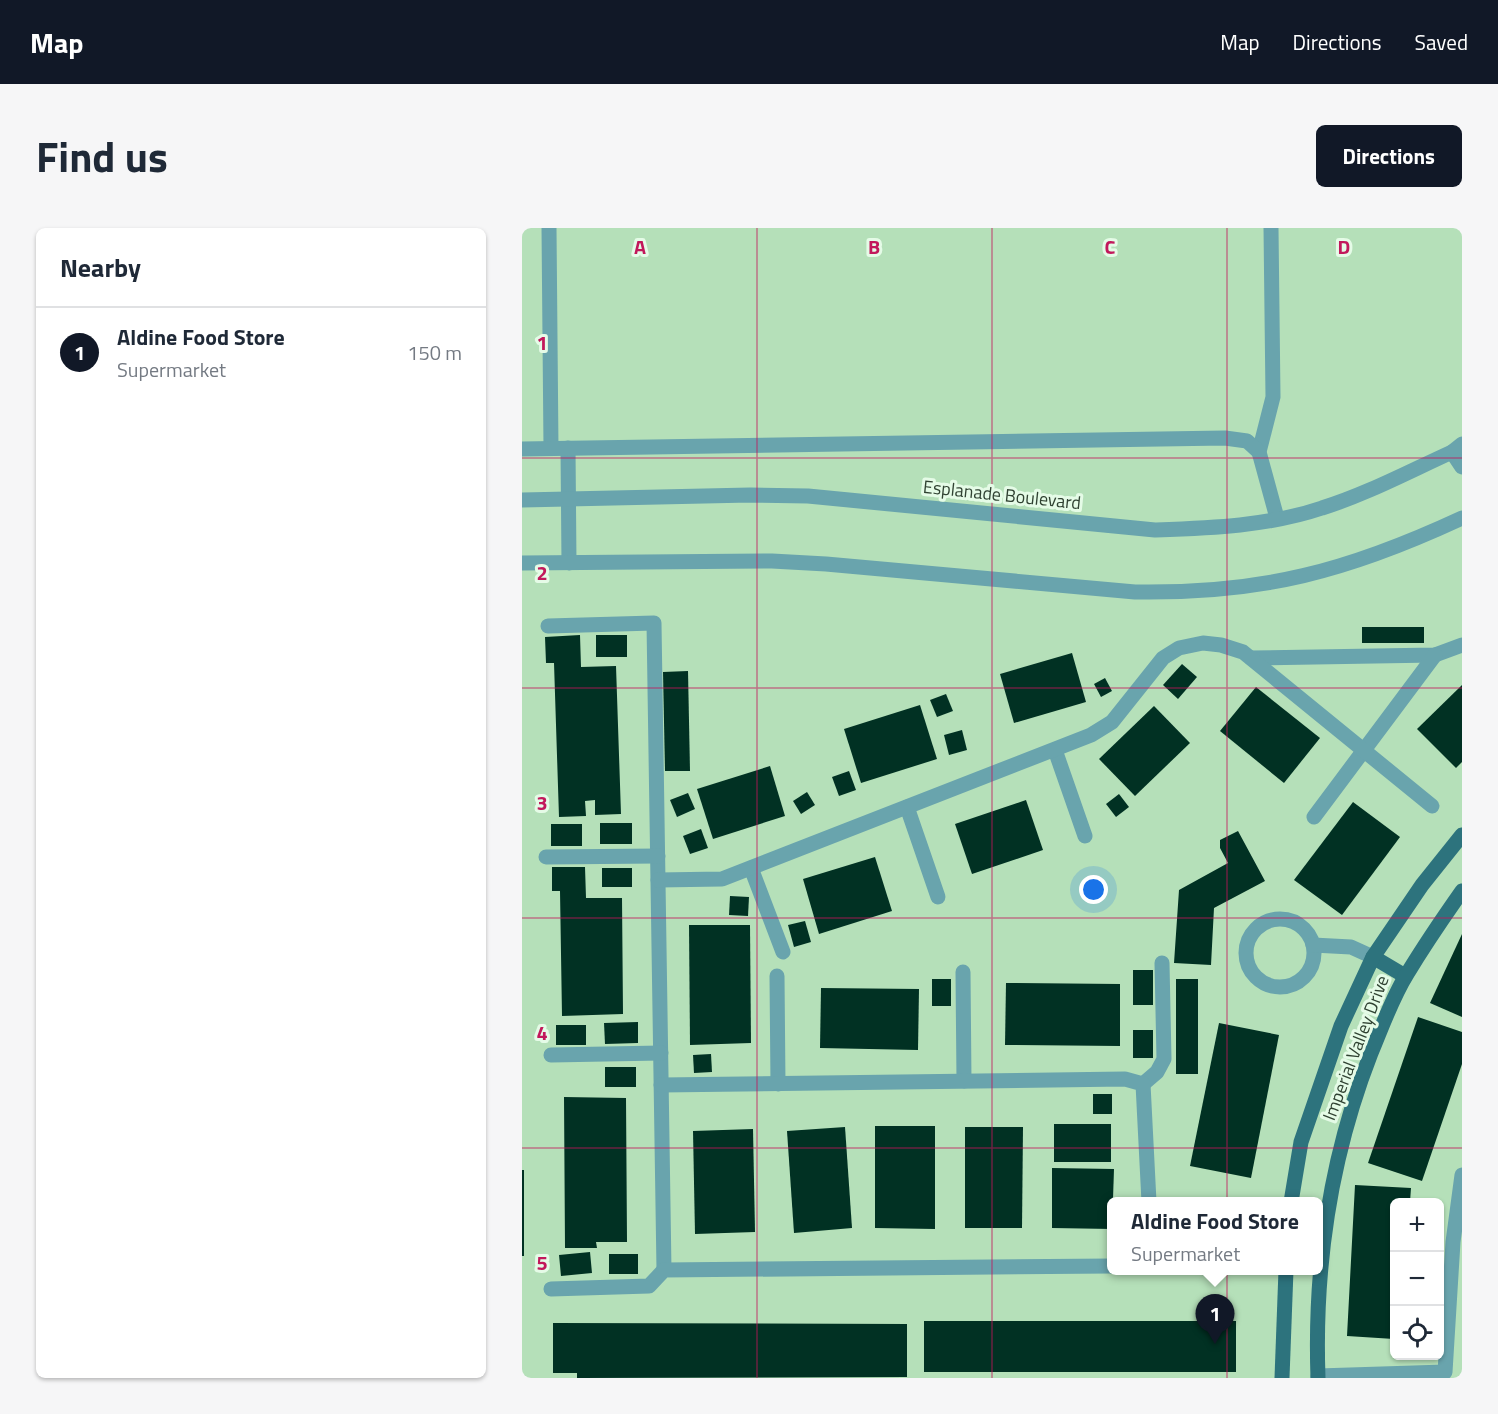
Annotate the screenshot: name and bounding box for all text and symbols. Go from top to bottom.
text: Map [30,21,84,64]
text: Map [1220,26,1260,58]
text: Directions [1293,26,1382,58]
text: Saved [1415,26,1468,58]
text: Find us [36,124,168,188]
button: Directions [1316,125,1462,187]
text: A [634,231,646,262]
text: B [868,231,880,262]
text: C [1105,231,1116,262]
text: D [1338,231,1350,262]
text: Nearby [60,248,141,287]
text: Aldine Food Store [117,320,285,354]
text: 1 [536,327,548,358]
text: 1 [74,337,85,368]
text: 150 m [407,337,462,368]
text: Supermarket [117,354,226,385]
street label: Esplanade Boulevard [922,473,1082,516]
text: 2 [536,557,548,588]
text: 3 [536,787,548,818]
your location [1079,875,1108,904]
street label: Imperial Valley Drive [1315,971,1396,1124]
text: 4 [536,1017,548,1048]
popup [1107,1197,1323,1275]
map controls [1390,1198,1444,1360]
button: + [1390,1198,1444,1252]
text: Aldine Food Store [1131,1204,1299,1238]
text: Supermarket [1131,1238,1240,1269]
text: 5 [536,1247,548,1278]
button: − [1390,1252,1444,1306]
pin: 1 [1196,1294,1234,1344]
button: locate [1390,1306,1444,1360]

